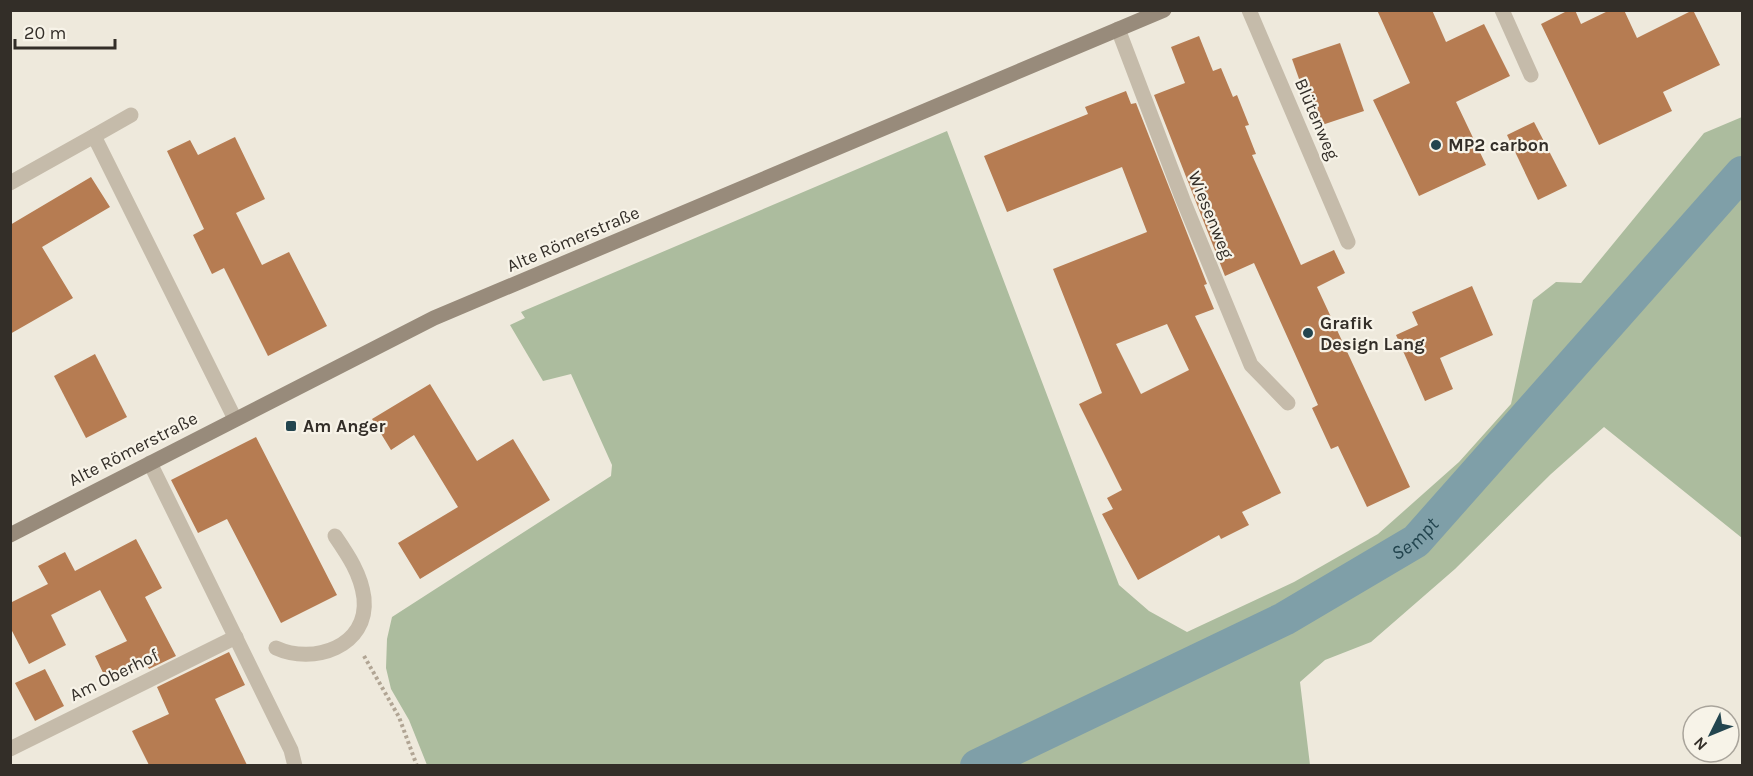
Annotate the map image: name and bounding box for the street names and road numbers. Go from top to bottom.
street label: Blütenweg [1290,75,1344,163]
street label: Wiesenweg [1183,168,1239,262]
street label: Alte Römerstraße [503,201,643,277]
street label: Alte Römerstraße [65,407,201,491]
street label: Am Oberhof [66,644,163,706]

